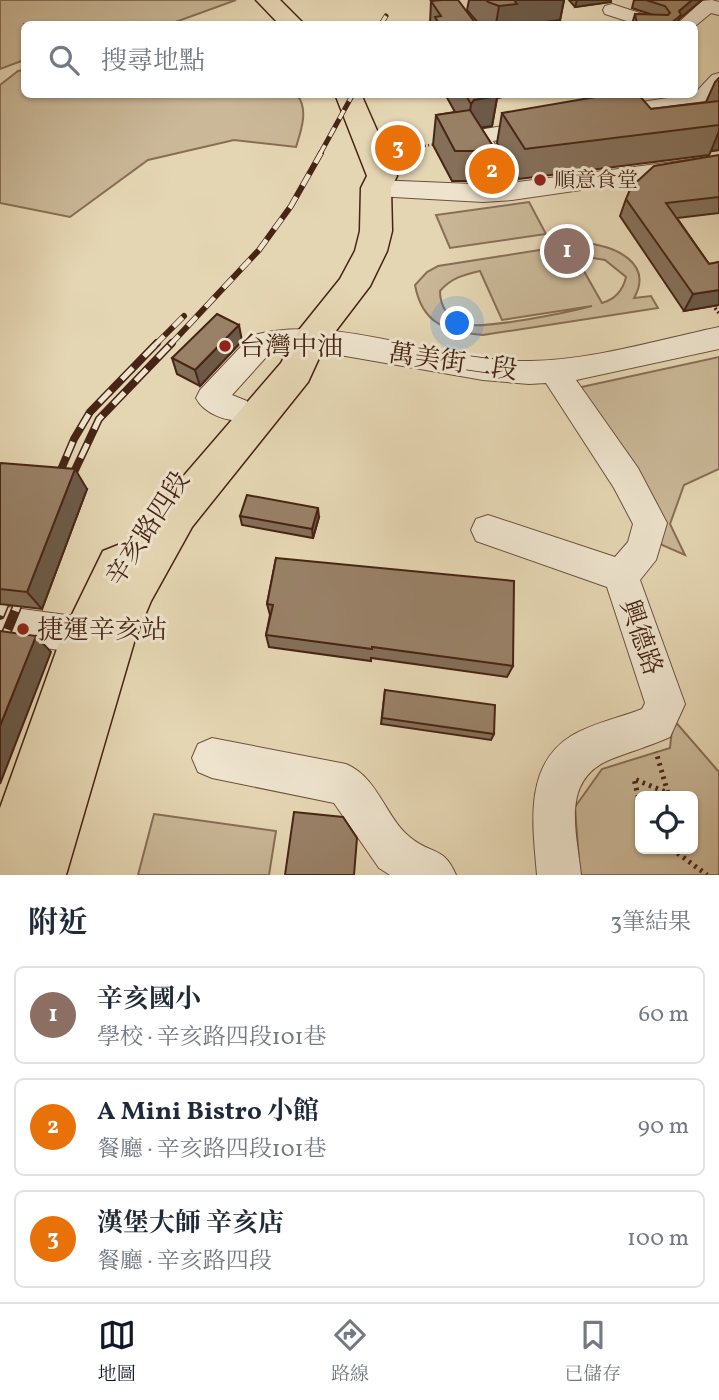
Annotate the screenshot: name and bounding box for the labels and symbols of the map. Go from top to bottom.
pin: 3 [375,122,421,174]
pin: 2 [469,145,515,197]
place label: 順意食堂 [554,167,638,196]
marker: 順意食堂 [532,172,548,188]
pin: 1 [544,225,590,277]
your location [440,306,474,340]
place label: 台灣中油 [239,330,343,366]
street label: 萬美街二段 [386,336,520,390]
marker: 台灣中油 [217,338,233,354]
street label: 辛亥路四段 [98,465,199,593]
street label: 興德路 [610,595,670,680]
place label: 捷運辛亥站 [37,613,167,649]
marker: 捷運辛亥站 [15,621,31,637]

